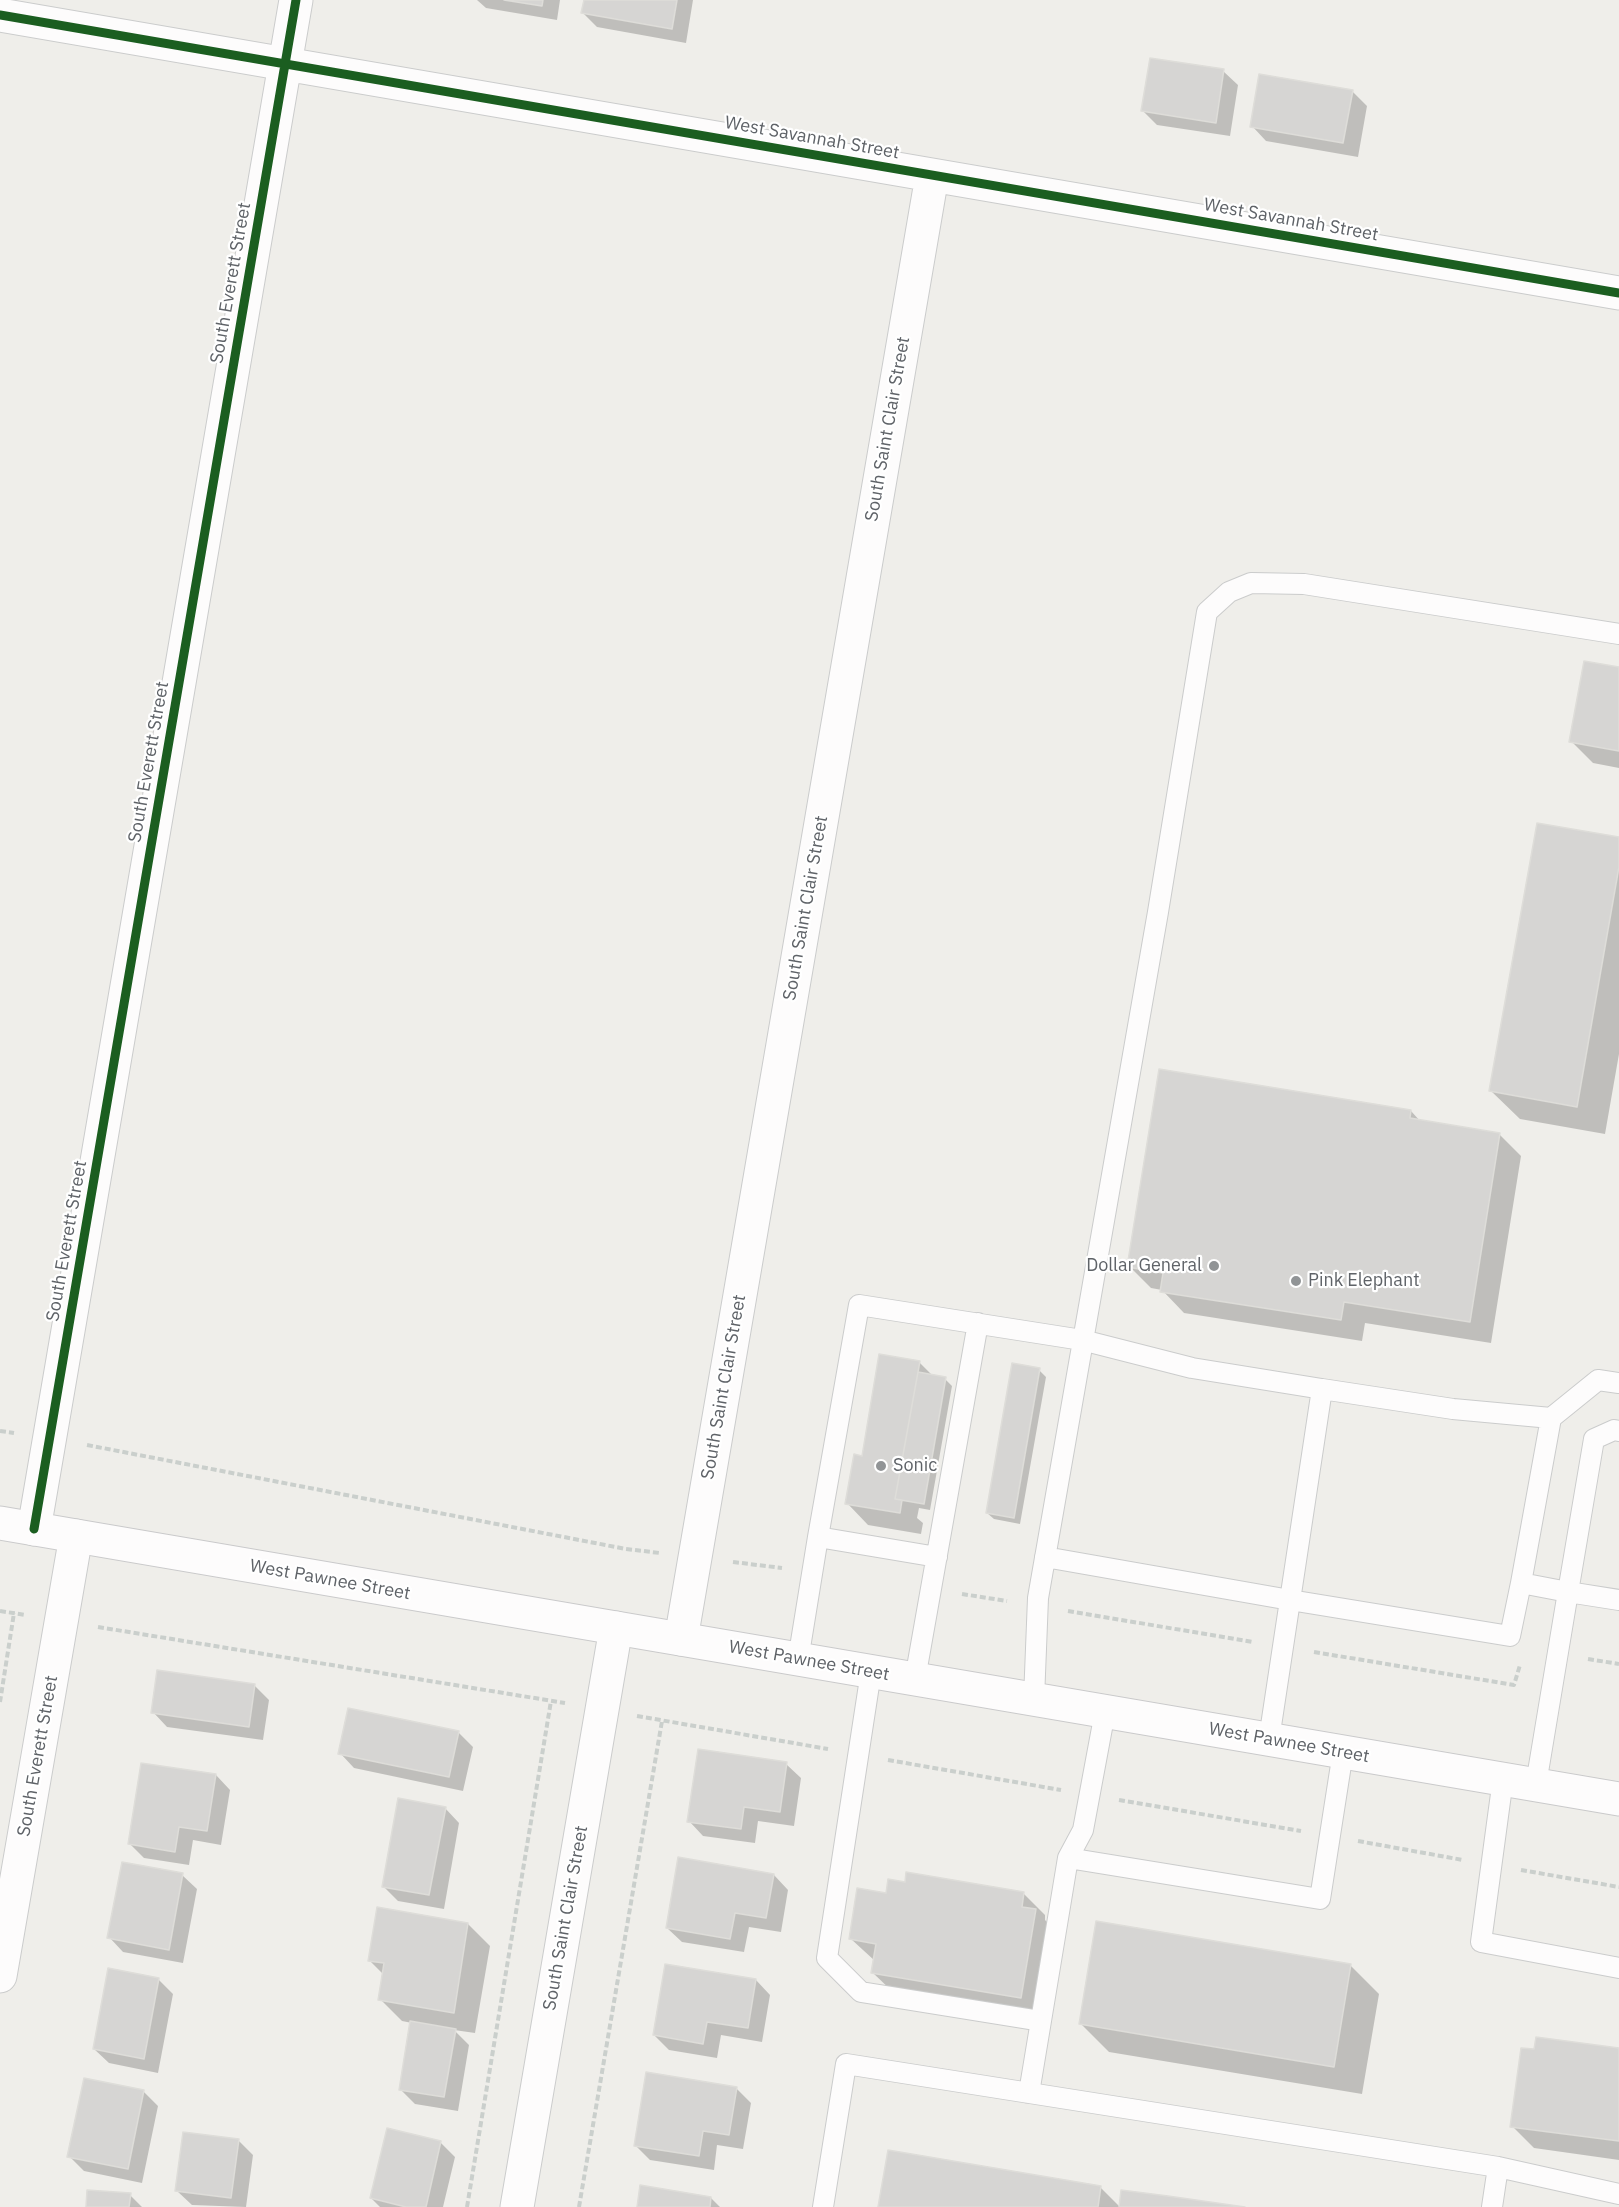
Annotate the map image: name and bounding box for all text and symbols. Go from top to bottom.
street label: West Savannah Street [723,112,901,164]
street label: West Savannah Street [1202,194,1380,246]
street label: South Everett Street [206,201,256,365]
street label: South Saint Clair Street [861,335,915,523]
street label: South Everett Street [124,680,174,844]
street label: South Saint Clair Street [779,814,833,1002]
street label: South Everett Street [42,1159,92,1323]
place label: Dollar General [1086,1255,1202,1277]
marker: Dollar General [1207,1259,1221,1273]
place label: Pink Elephant [1308,1270,1419,1292]
marker: Pink Elephant [1289,1274,1303,1288]
street label: South Saint Clair Street [697,1293,751,1481]
place label: Sonic [893,1455,937,1477]
marker: Sonic [874,1459,888,1473]
street label: West Pawnee Street [248,1555,412,1605]
street label: West Pawnee Street [727,1636,891,1686]
street label: South Everett Street [13,1674,63,1838]
street label: West Pawnee Street [1207,1718,1371,1768]
street label: South Saint Clair Street [539,1824,593,2012]

